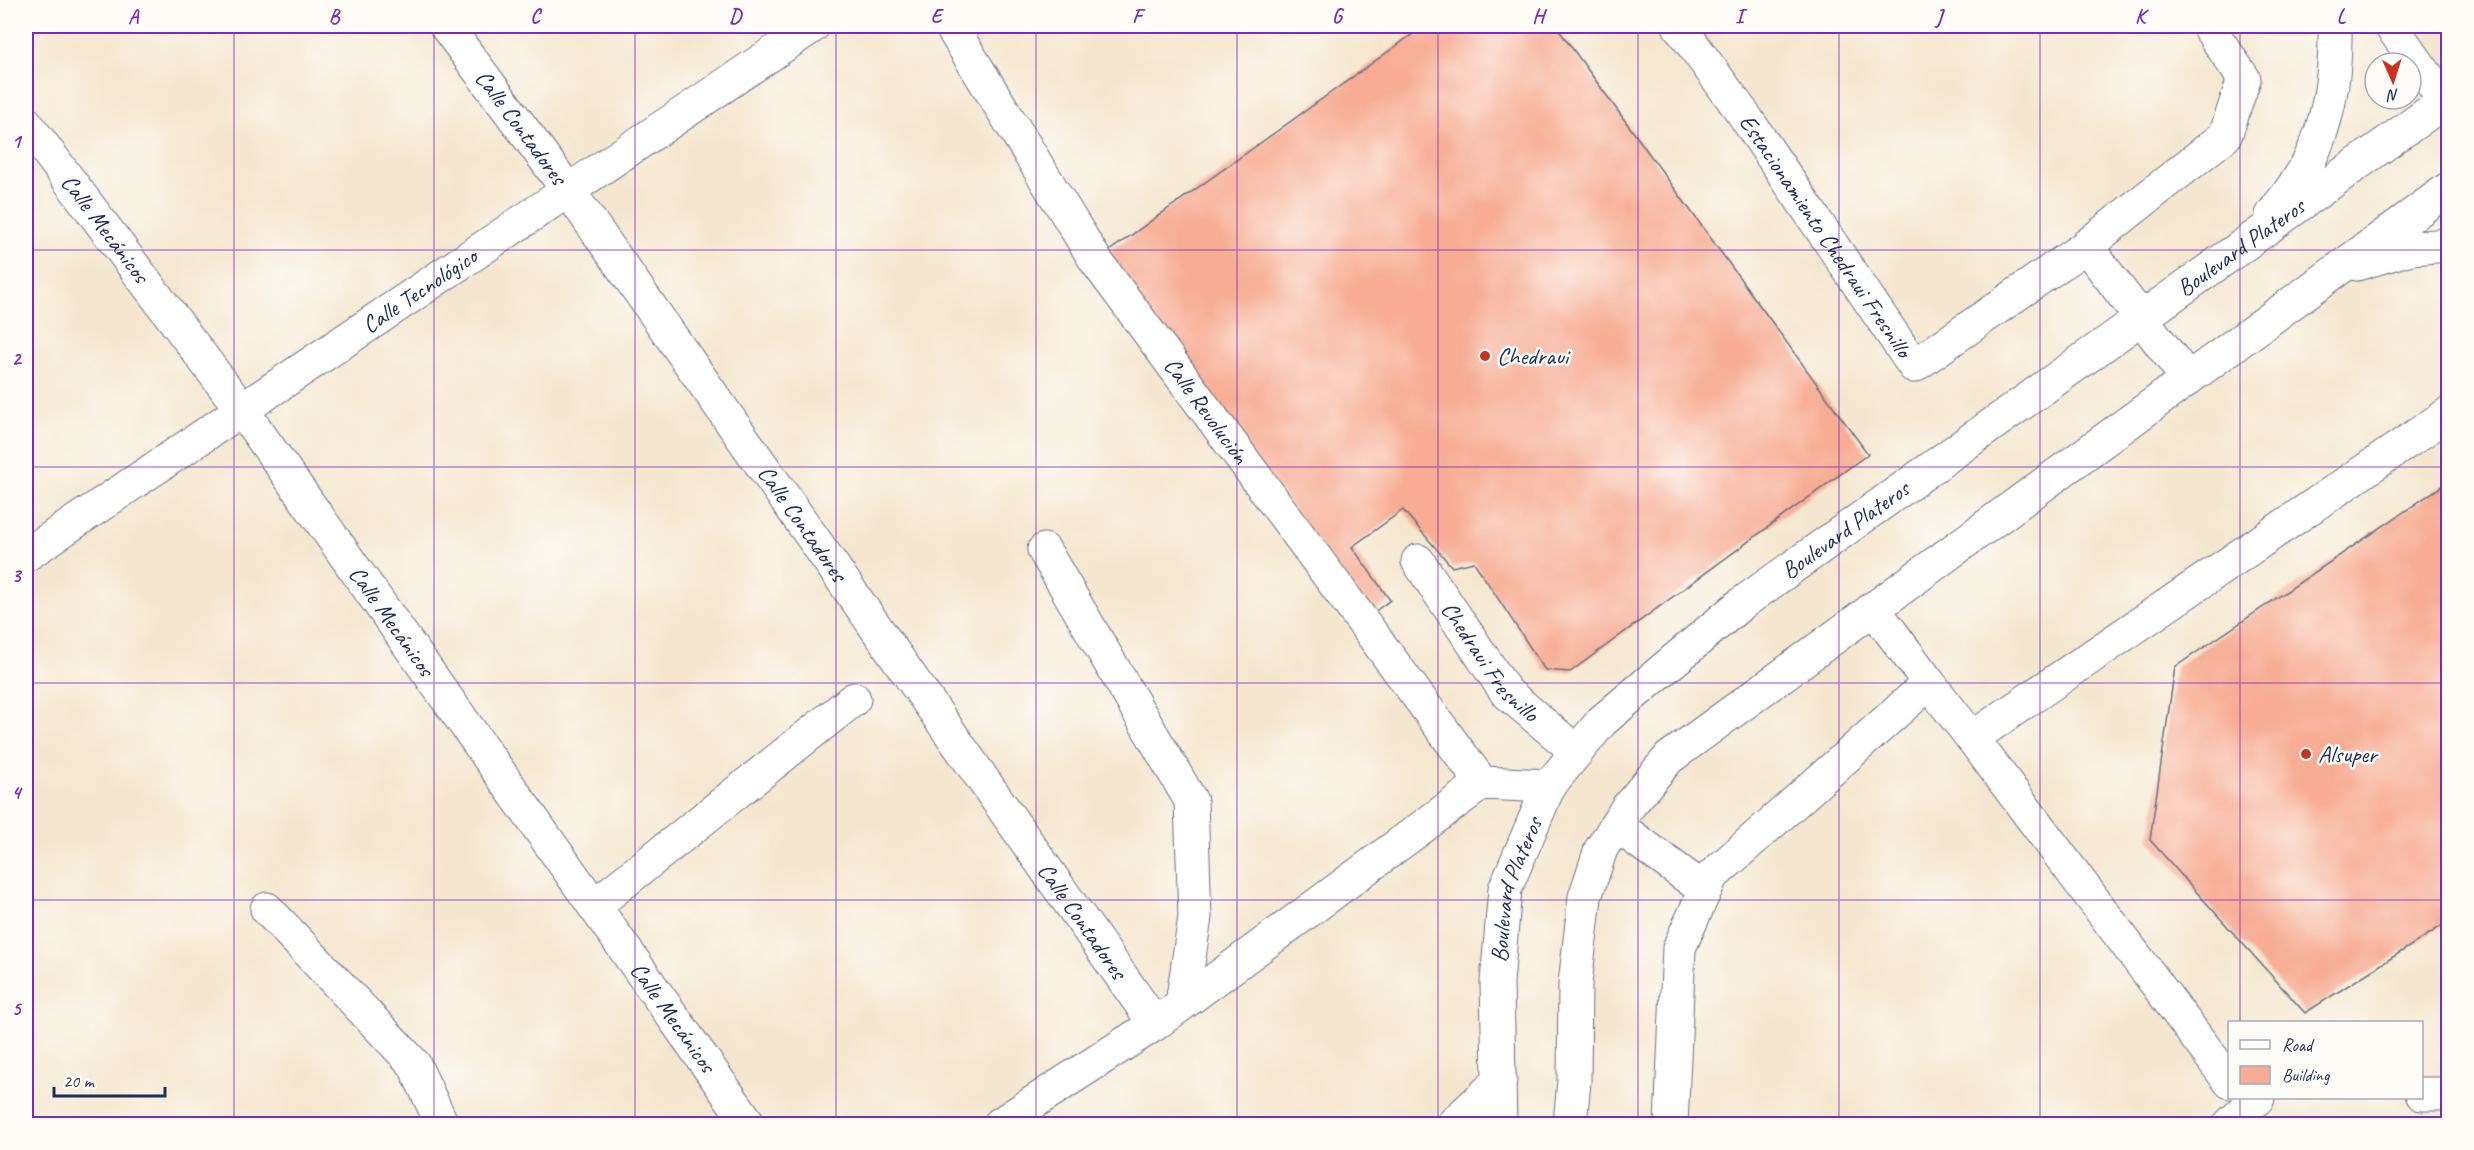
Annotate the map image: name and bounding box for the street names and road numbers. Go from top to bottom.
street label: Calle Contadores [469,64,575,193]
street label: Estacionamiento Chedraui Fresnillo [1733,108,1920,365]
street label: Calle Mecánicos [55,168,157,290]
street label: Boulevard Plateros [2171,190,2312,303]
street label: Calle Tecnológico [356,240,485,340]
street label: Calle Revolución [1157,351,1256,471]
street label: Calle Contadores [751,459,855,590]
street label: Boulevard Plateros [1775,473,1916,585]
street label: Calle Mecánicos [342,560,442,684]
street label: Chedraui Fresnillo [1434,596,1546,729]
street label: Boulevard Plateros [1484,811,1550,963]
street label: Calle Contadores [1031,857,1135,987]
street label: Calle Mecánicos [624,956,724,1080]

